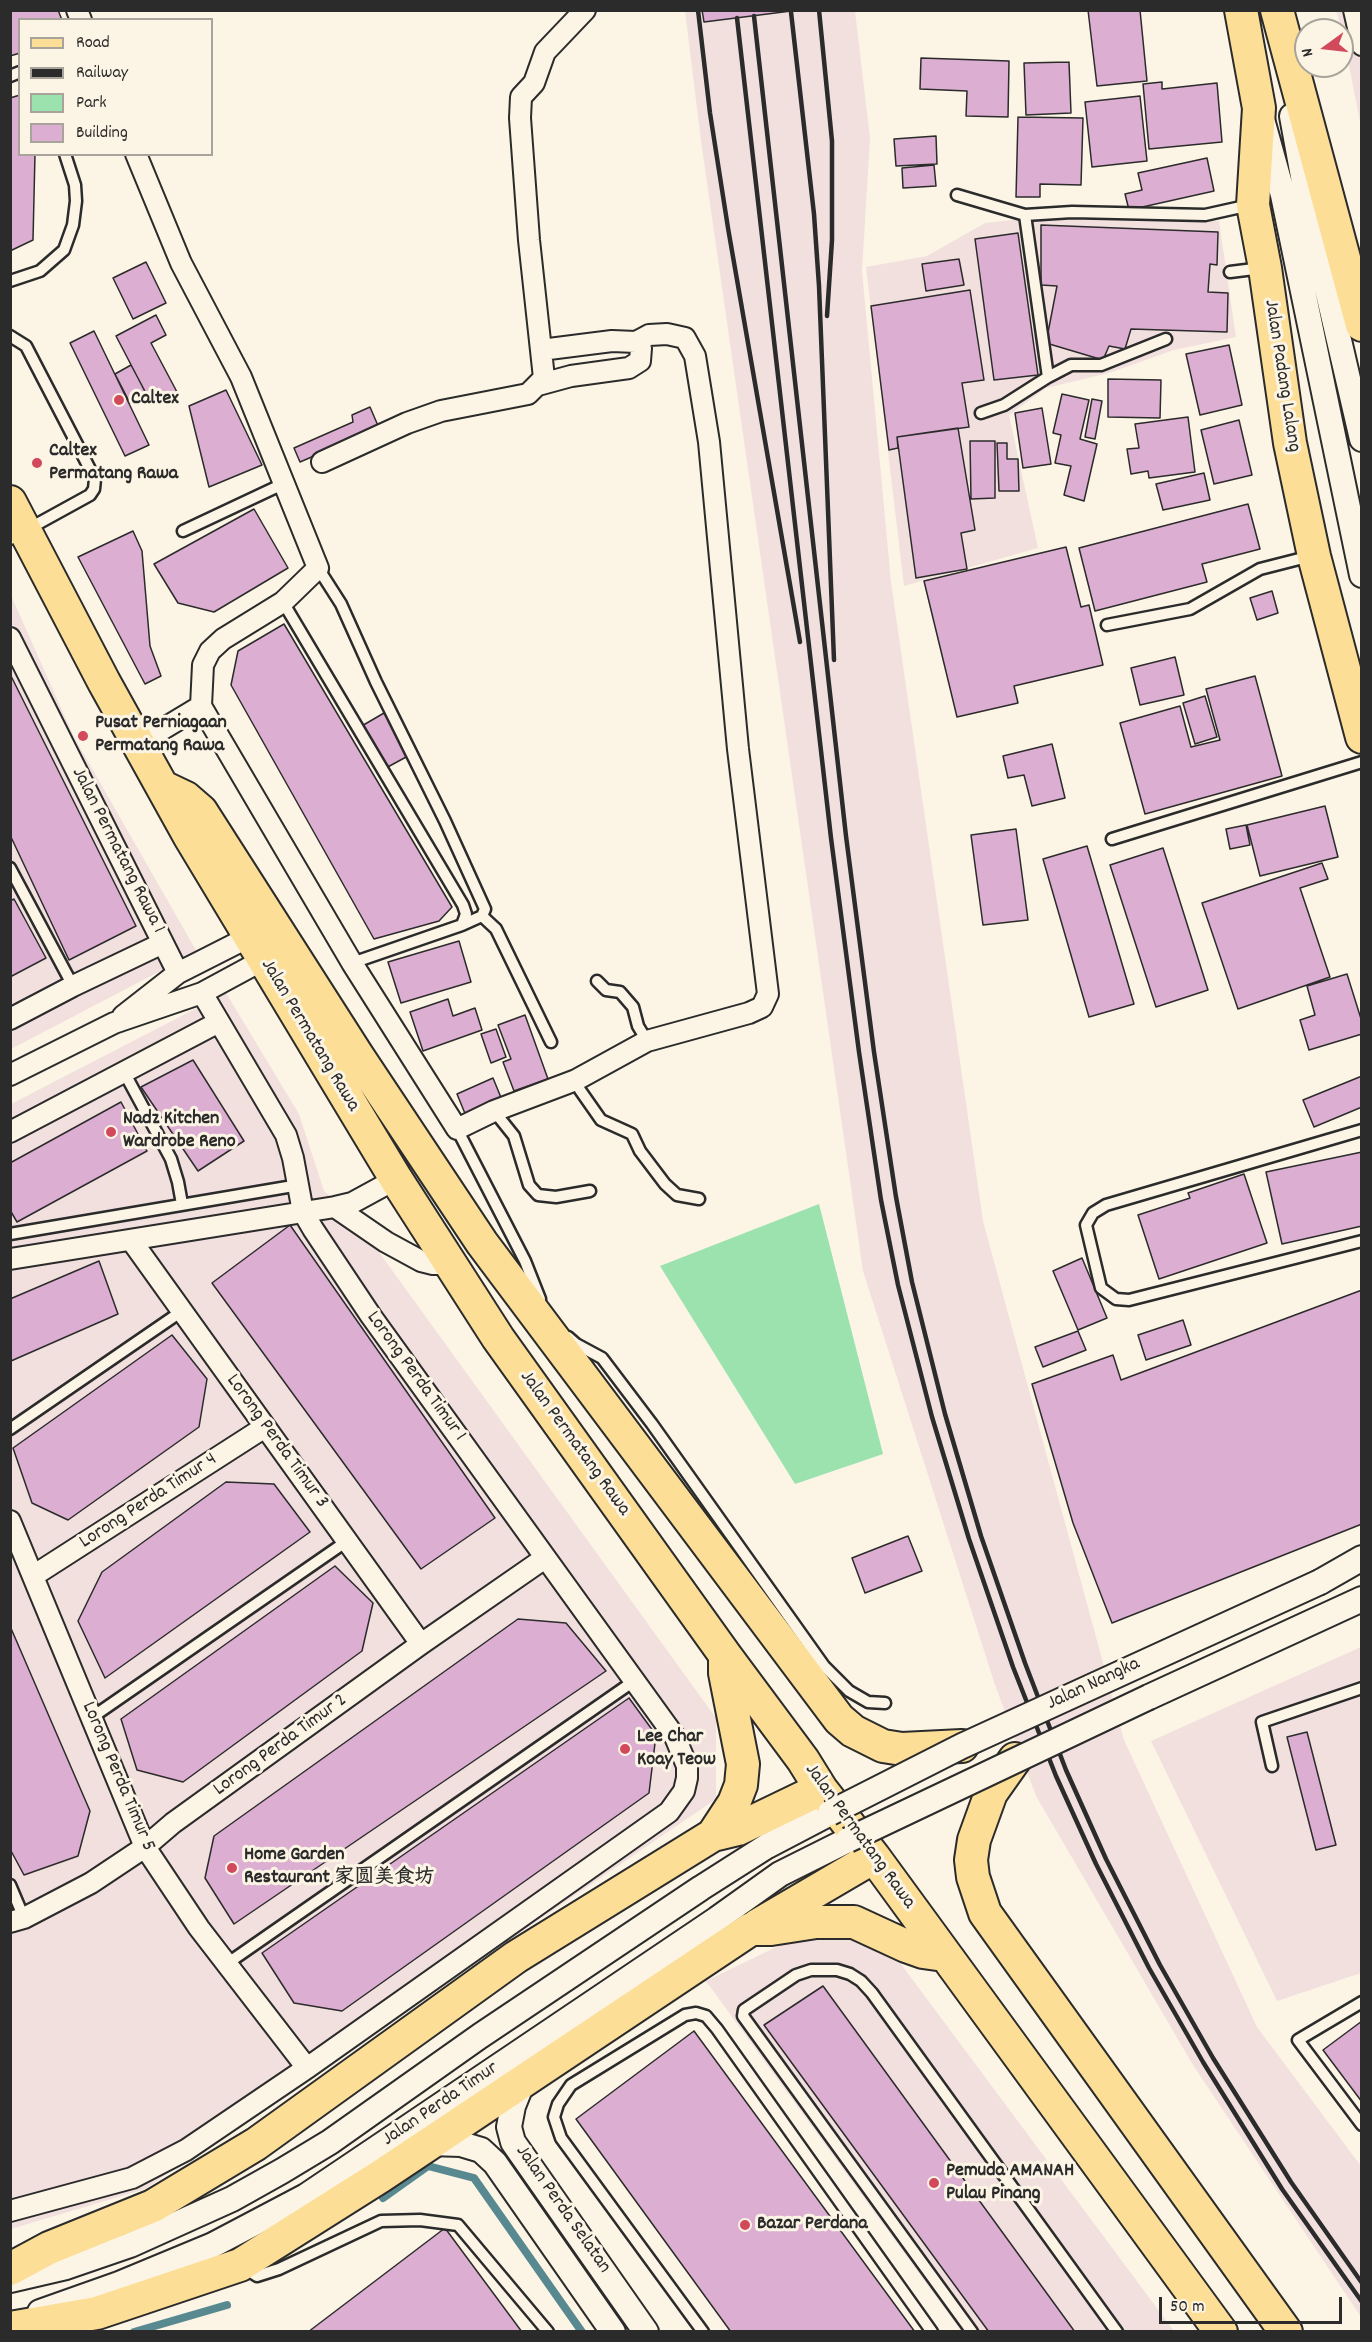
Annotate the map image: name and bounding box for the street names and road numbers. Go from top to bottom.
street label: Jalan Padang Lalang [1257,298,1305,454]
street label: Jalan Permatang Rawa 1 [65,764,169,938]
street label: Jalan Permatang Rawa [254,955,364,1117]
street label: Lorong Perda Timur 1 [360,1307,470,1447]
street label: Jalan Permatang Rawa [513,1367,635,1521]
street label: Lorong Perda Timur 3 [219,1370,333,1514]
street label: Lorong Perda Timur 4 [76,1449,222,1555]
street label: Jalan Nangka [1044,1653,1144,1717]
street label: Lorong Perda Timur 2 [209,1689,353,1803]
street label: Lorong Perda Timur 5 [75,1699,159,1855]
street label: Jalan Permatang Rawa [798,1760,920,1914]
street label: Jalan Perda Timur [378,2057,504,2153]
street label: Jalan Perda Selatan [509,2141,615,2279]

